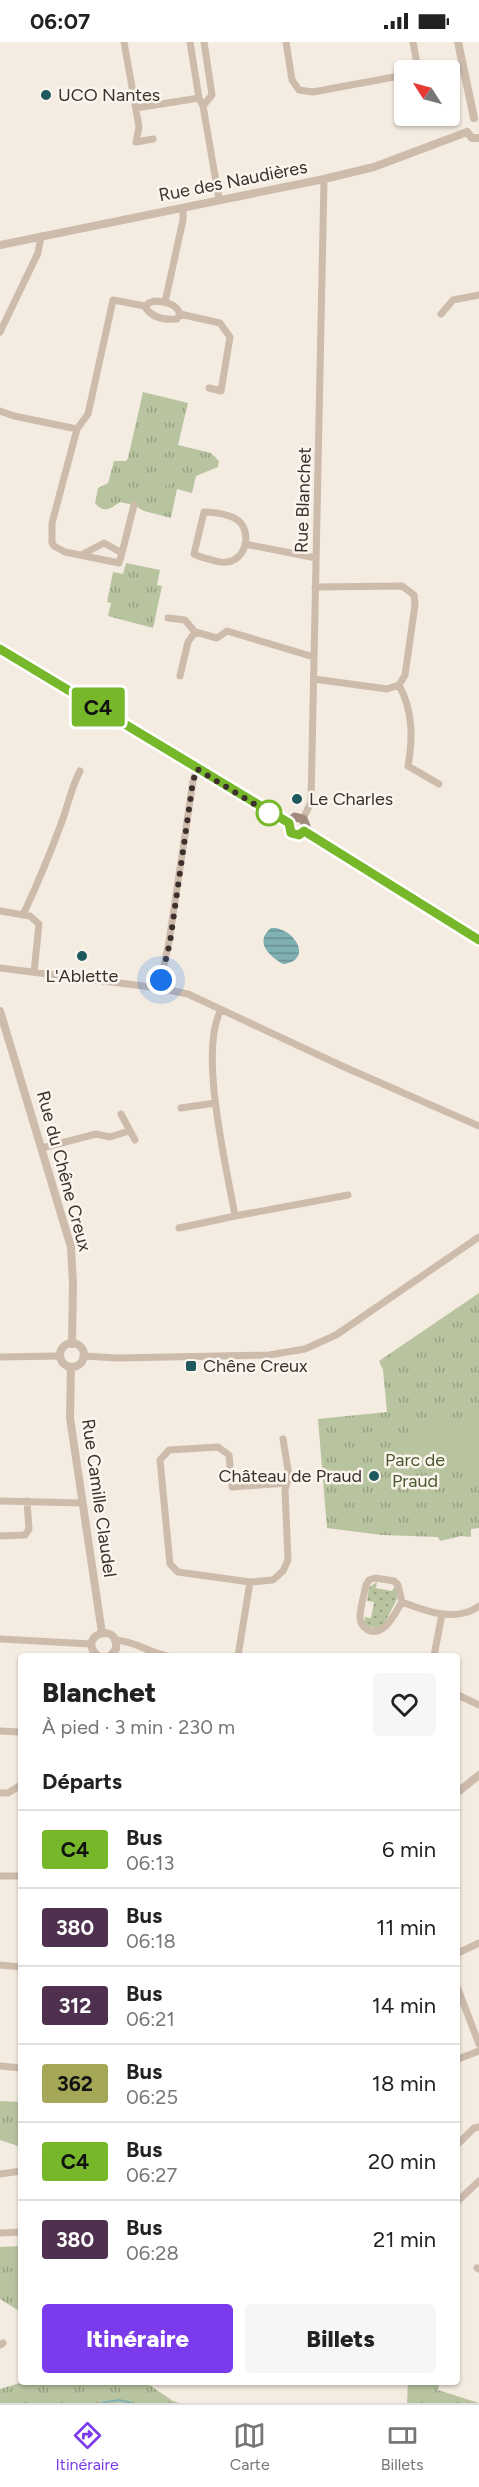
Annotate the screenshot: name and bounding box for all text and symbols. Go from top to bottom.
text: 06:07 [30,8,90,35]
north arrow [394,60,460,126]
map controls [394,60,460,126]
place label: UCO Nantes [58,84,160,106]
marker: UCO Nantes [39,88,53,102]
street label: Rue des Naudières [157,156,309,206]
street label: Rue Blanchet [290,446,316,553]
line badge: C4 [71,688,125,726]
text: C4 [84,695,112,720]
place label: Le Charles [309,788,393,810]
marker: Le Charles [290,792,304,806]
unlabelled marker [256,800,282,826]
marker: L'Ablette [75,949,89,963]
place label: L'Ablette [46,965,119,987]
your location [146,965,176,995]
street label: Rue du Chêne Creux [32,1088,96,1254]
place label: Chêne Creux [203,1355,308,1377]
marker: Chêne Creux [184,1359,198,1373]
street label: Rue Camille Claudel [77,1417,121,1579]
park label: Parc de Praud [385,1449,445,1492]
place label: Château de Praud [219,1465,362,1487]
marker: Château de Praud [367,1469,381,1483]
button: heart [373,1673,436,1736]
text: Blanchet [42,1675,156,1709]
text: À pied · 3 min · 230 m [42,1715,235,1739]
text: Départs [42,1768,122,1795]
text: Bus [126,1824,162,1851]
text: 6 min [382,1836,436,1863]
text: C4 [61,1837,89,1862]
text: 06:13 [126,1851,174,1875]
text: Bus [126,1902,162,1929]
text: 11 min [376,1914,436,1941]
text: 380 [56,1915,94,1940]
text: 06:18 [126,1929,176,1953]
text: Bus [126,1980,162,2007]
text: 14 min [372,1992,436,2019]
text: 312 [59,1993,91,2018]
text: 06:21 [126,2007,175,2031]
text: Bus [126,2058,162,2085]
text: 18 min [372,2070,436,2097]
text: 362 [57,2071,93,2096]
text: 06:25 [126,2085,178,2109]
text: Bus [126,2136,162,2163]
text: 20 min [368,2148,436,2175]
text: C4 [61,2149,89,2174]
text: 06:27 [126,2163,177,2187]
text: Bus [126,2214,162,2241]
text: 21 min [373,2226,436,2253]
text: 380 [56,2227,94,2252]
text: 06:28 [126,2241,179,2265]
button: Itinéraire [42,2304,233,2373]
button: Billets [245,2304,436,2373]
tab: Itinéraire [56,2419,119,2474]
tab: Carte [230,2419,270,2474]
tab: Billets [381,2419,423,2474]

